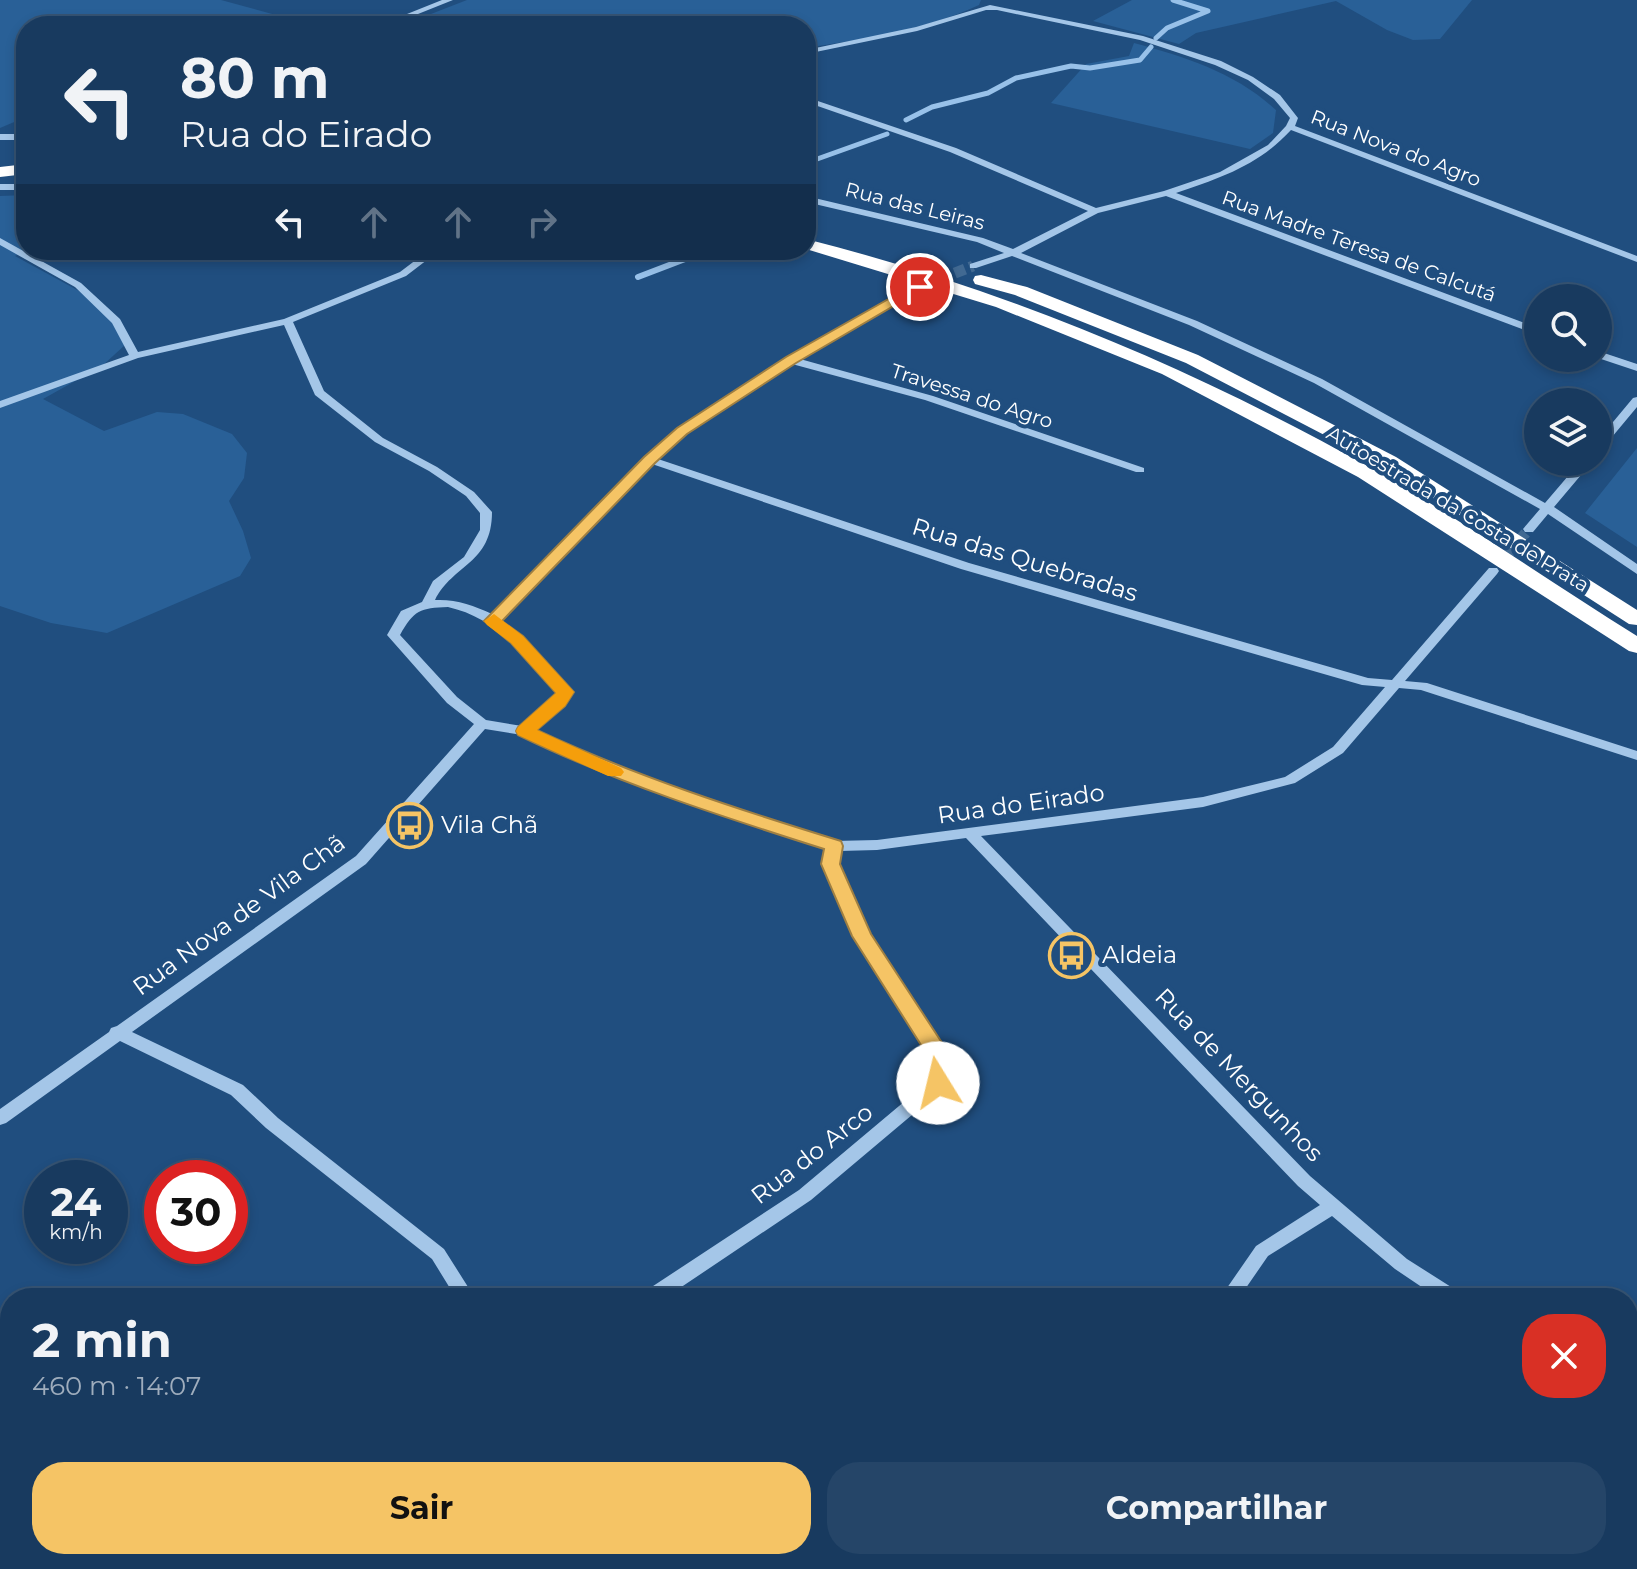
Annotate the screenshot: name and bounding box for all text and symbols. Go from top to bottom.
text: 80 m [180,44,330,112]
icon: left [48,48,152,152]
street label: Rua Nova do Agro [1307,104,1485,192]
text: Rua do Eirado [180,112,432,156]
street label: Rua das Leiras [843,177,988,235]
street label: Rua Madre Teresa de Calcutá [1219,185,1499,307]
icon: left [268,200,312,244]
icon: ahead [352,200,396,244]
icon: ahead [436,200,480,244]
icon: right [520,200,564,244]
pin [886,253,954,321]
icon: arrive [898,265,942,309]
map controls [1524,284,1612,476]
button: search [1524,284,1612,372]
street label: Travessa do Agro [888,359,1056,433]
button: layers [1524,388,1612,476]
street label: Autoestrada da Costa de Prata [1322,421,1594,597]
street label: Rua das Quebradas [909,511,1141,608]
street label: Rua do Eirado [936,777,1106,830]
bus stop icon: Vila Chã [386,801,434,849]
place label: Vila Chã [441,810,538,839]
street label: Rua Nova de Vila Chã [127,828,350,1001]
bus stop icon: Aldeia [1047,931,1095,979]
place label: Aldeia [1102,940,1177,969]
street label: Rua de Mergunhos [1149,982,1330,1167]
position arrow [896,1041,980,1125]
street label: Rua do Arco [745,1097,878,1210]
speed limit sign: 30 [144,1160,248,1264]
text: 24 [51,1177,101,1226]
text: km/h [49,1220,103,1244]
text: 2 min [32,1311,172,1369]
button: close [1522,1314,1606,1398]
text: 460 m · 14:07 [32,1370,201,1402]
button: Sair [32,1462,811,1554]
button: Compartilhar [827,1462,1606,1554]

